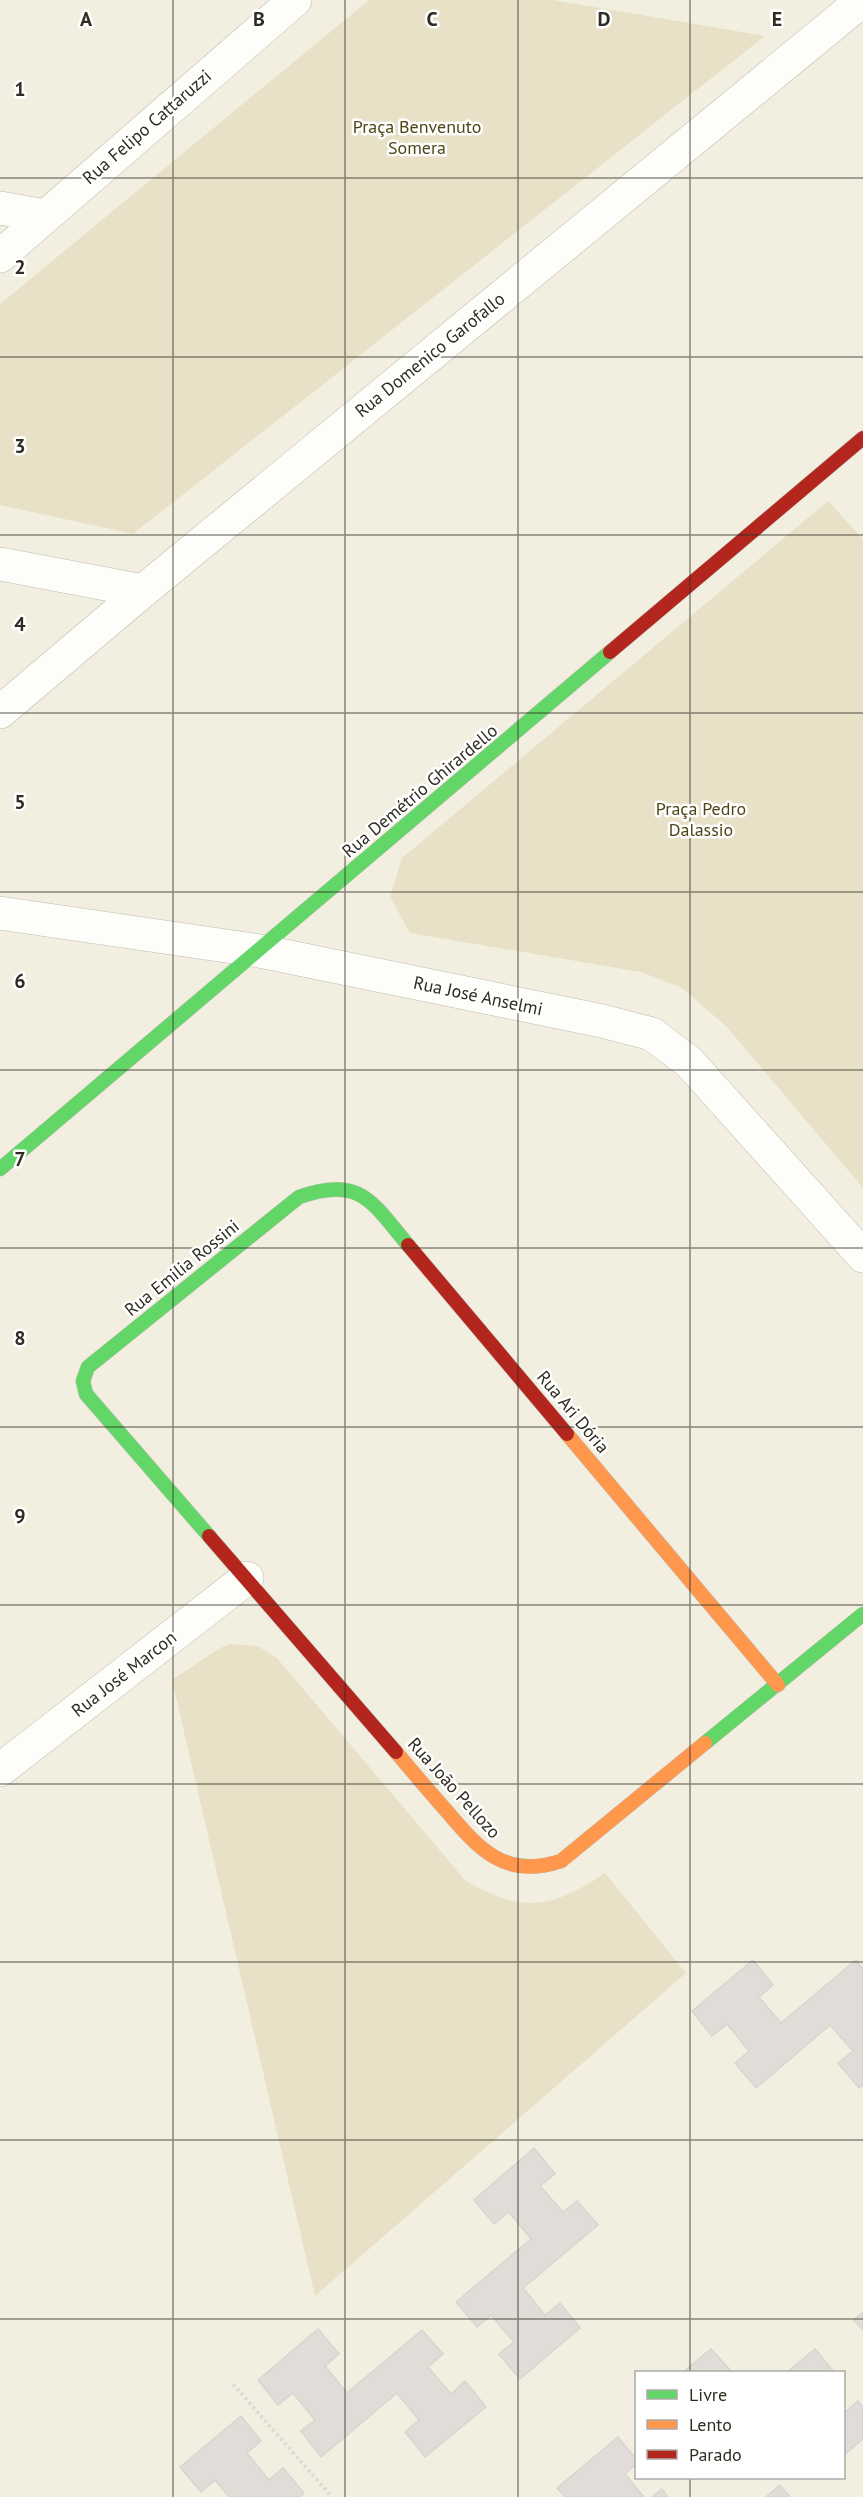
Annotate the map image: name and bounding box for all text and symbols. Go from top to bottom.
text: A [80,6,93,32]
text: B [253,6,265,32]
text: C [426,6,438,32]
text: D [598,6,611,32]
text: E [772,6,782,32]
street label: Rua Felipo Cattaruzzi [77,64,216,189]
text: 1 [14,76,26,102]
park label: Praça Benvenuto Somera [353,115,481,159]
text: 2 [14,254,26,280]
street label: Rua Domenico Garofallo [350,287,509,422]
text: 3 [14,433,26,459]
text: 4 [14,611,26,637]
street label: Rua Demétrio Ghirardello [337,719,502,862]
text: 5 [14,789,26,815]
park label: Praça Pedro Dalassio [656,797,746,841]
text: 6 [14,968,26,994]
street label: Rua José Anselmi [411,971,545,1020]
text: 7 [14,1146,26,1172]
street label: Rua Emilia Rossini [120,1214,244,1321]
text: 8 [14,1325,26,1351]
street label: Rua Ari Dória [532,1366,615,1458]
text: 9 [14,1503,26,1529]
street label: Rua José Marcon [67,1625,181,1722]
street label: Rua João Pellozo [403,1732,506,1843]
legend [635,2371,845,2479]
text: Livre [689,2383,727,2406]
text: Lento [689,2413,732,2436]
text: Parado [689,2443,742,2466]

